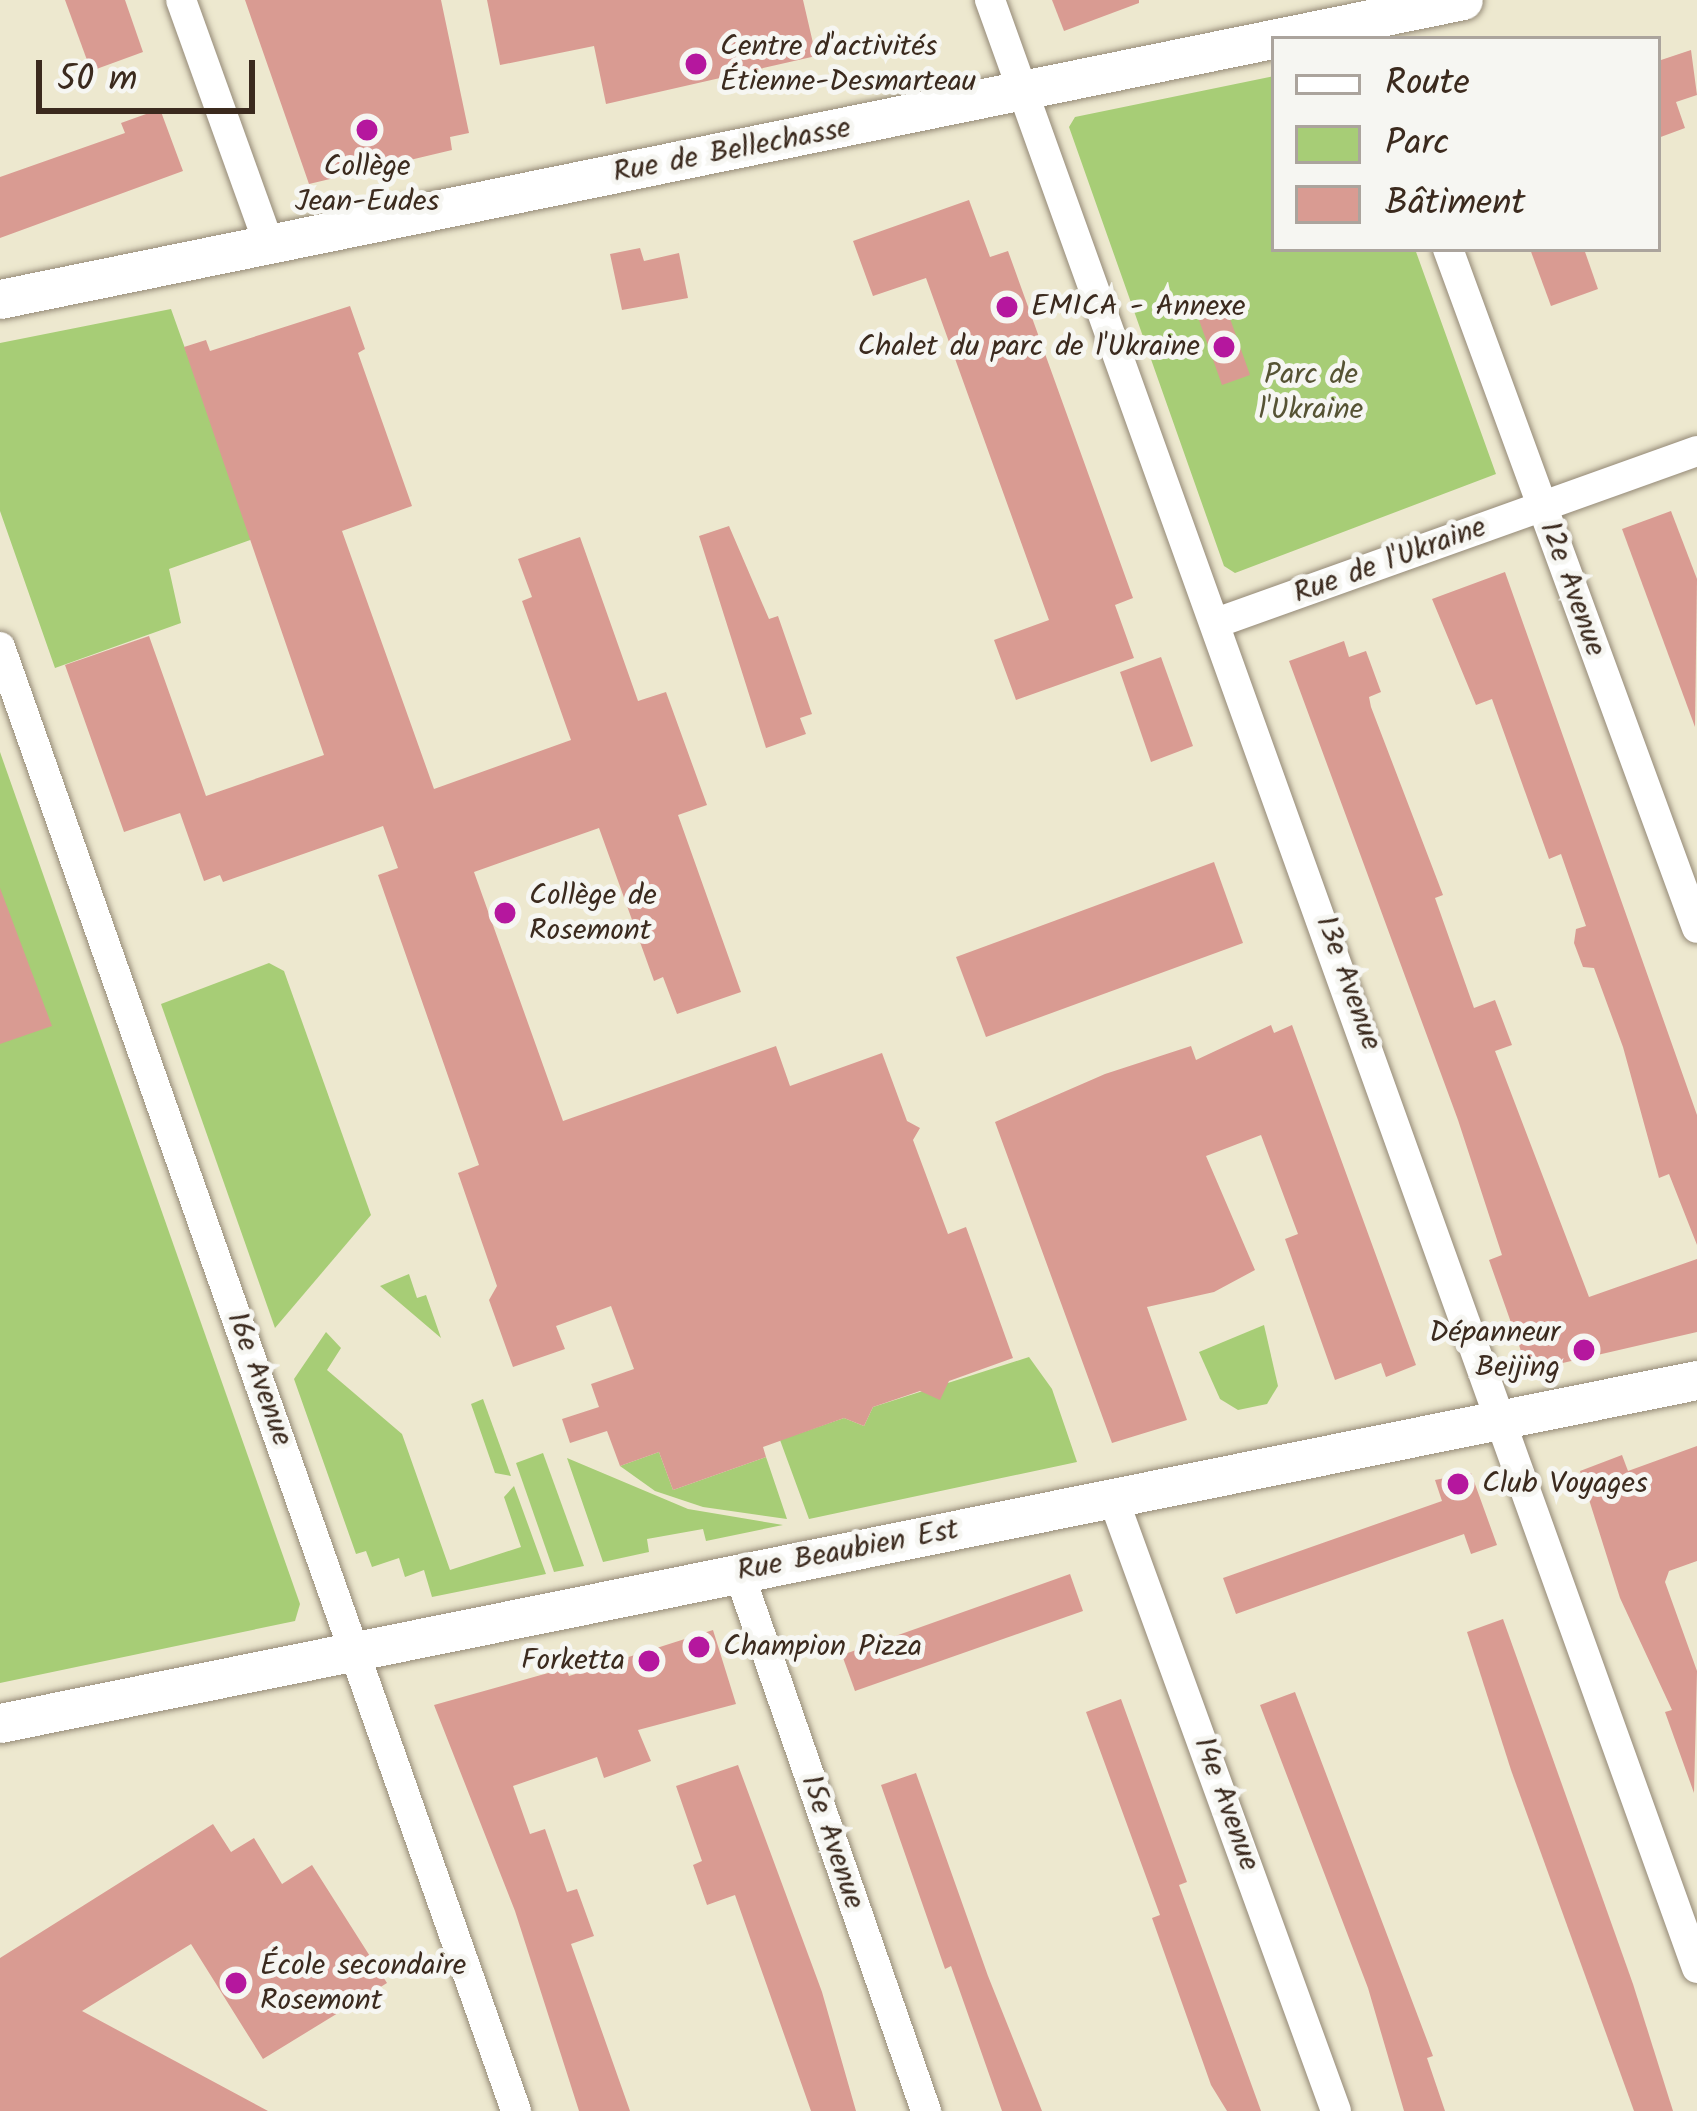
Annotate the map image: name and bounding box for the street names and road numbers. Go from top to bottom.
street label: Rue de Bellechasse [610,110,854,192]
street label: Rue de l'Ukraine [1289,509,1491,613]
street label: 12e Avenue [1531,517,1613,661]
street label: 13e Avenue [1307,911,1389,1055]
street label: 16e Avenue [218,1307,300,1451]
street label: Rue Beaubien Est [734,1512,962,1590]
street label: 14e Avenue [1185,1732,1267,1876]
street label: 15e Avenue [792,1770,872,1914]

